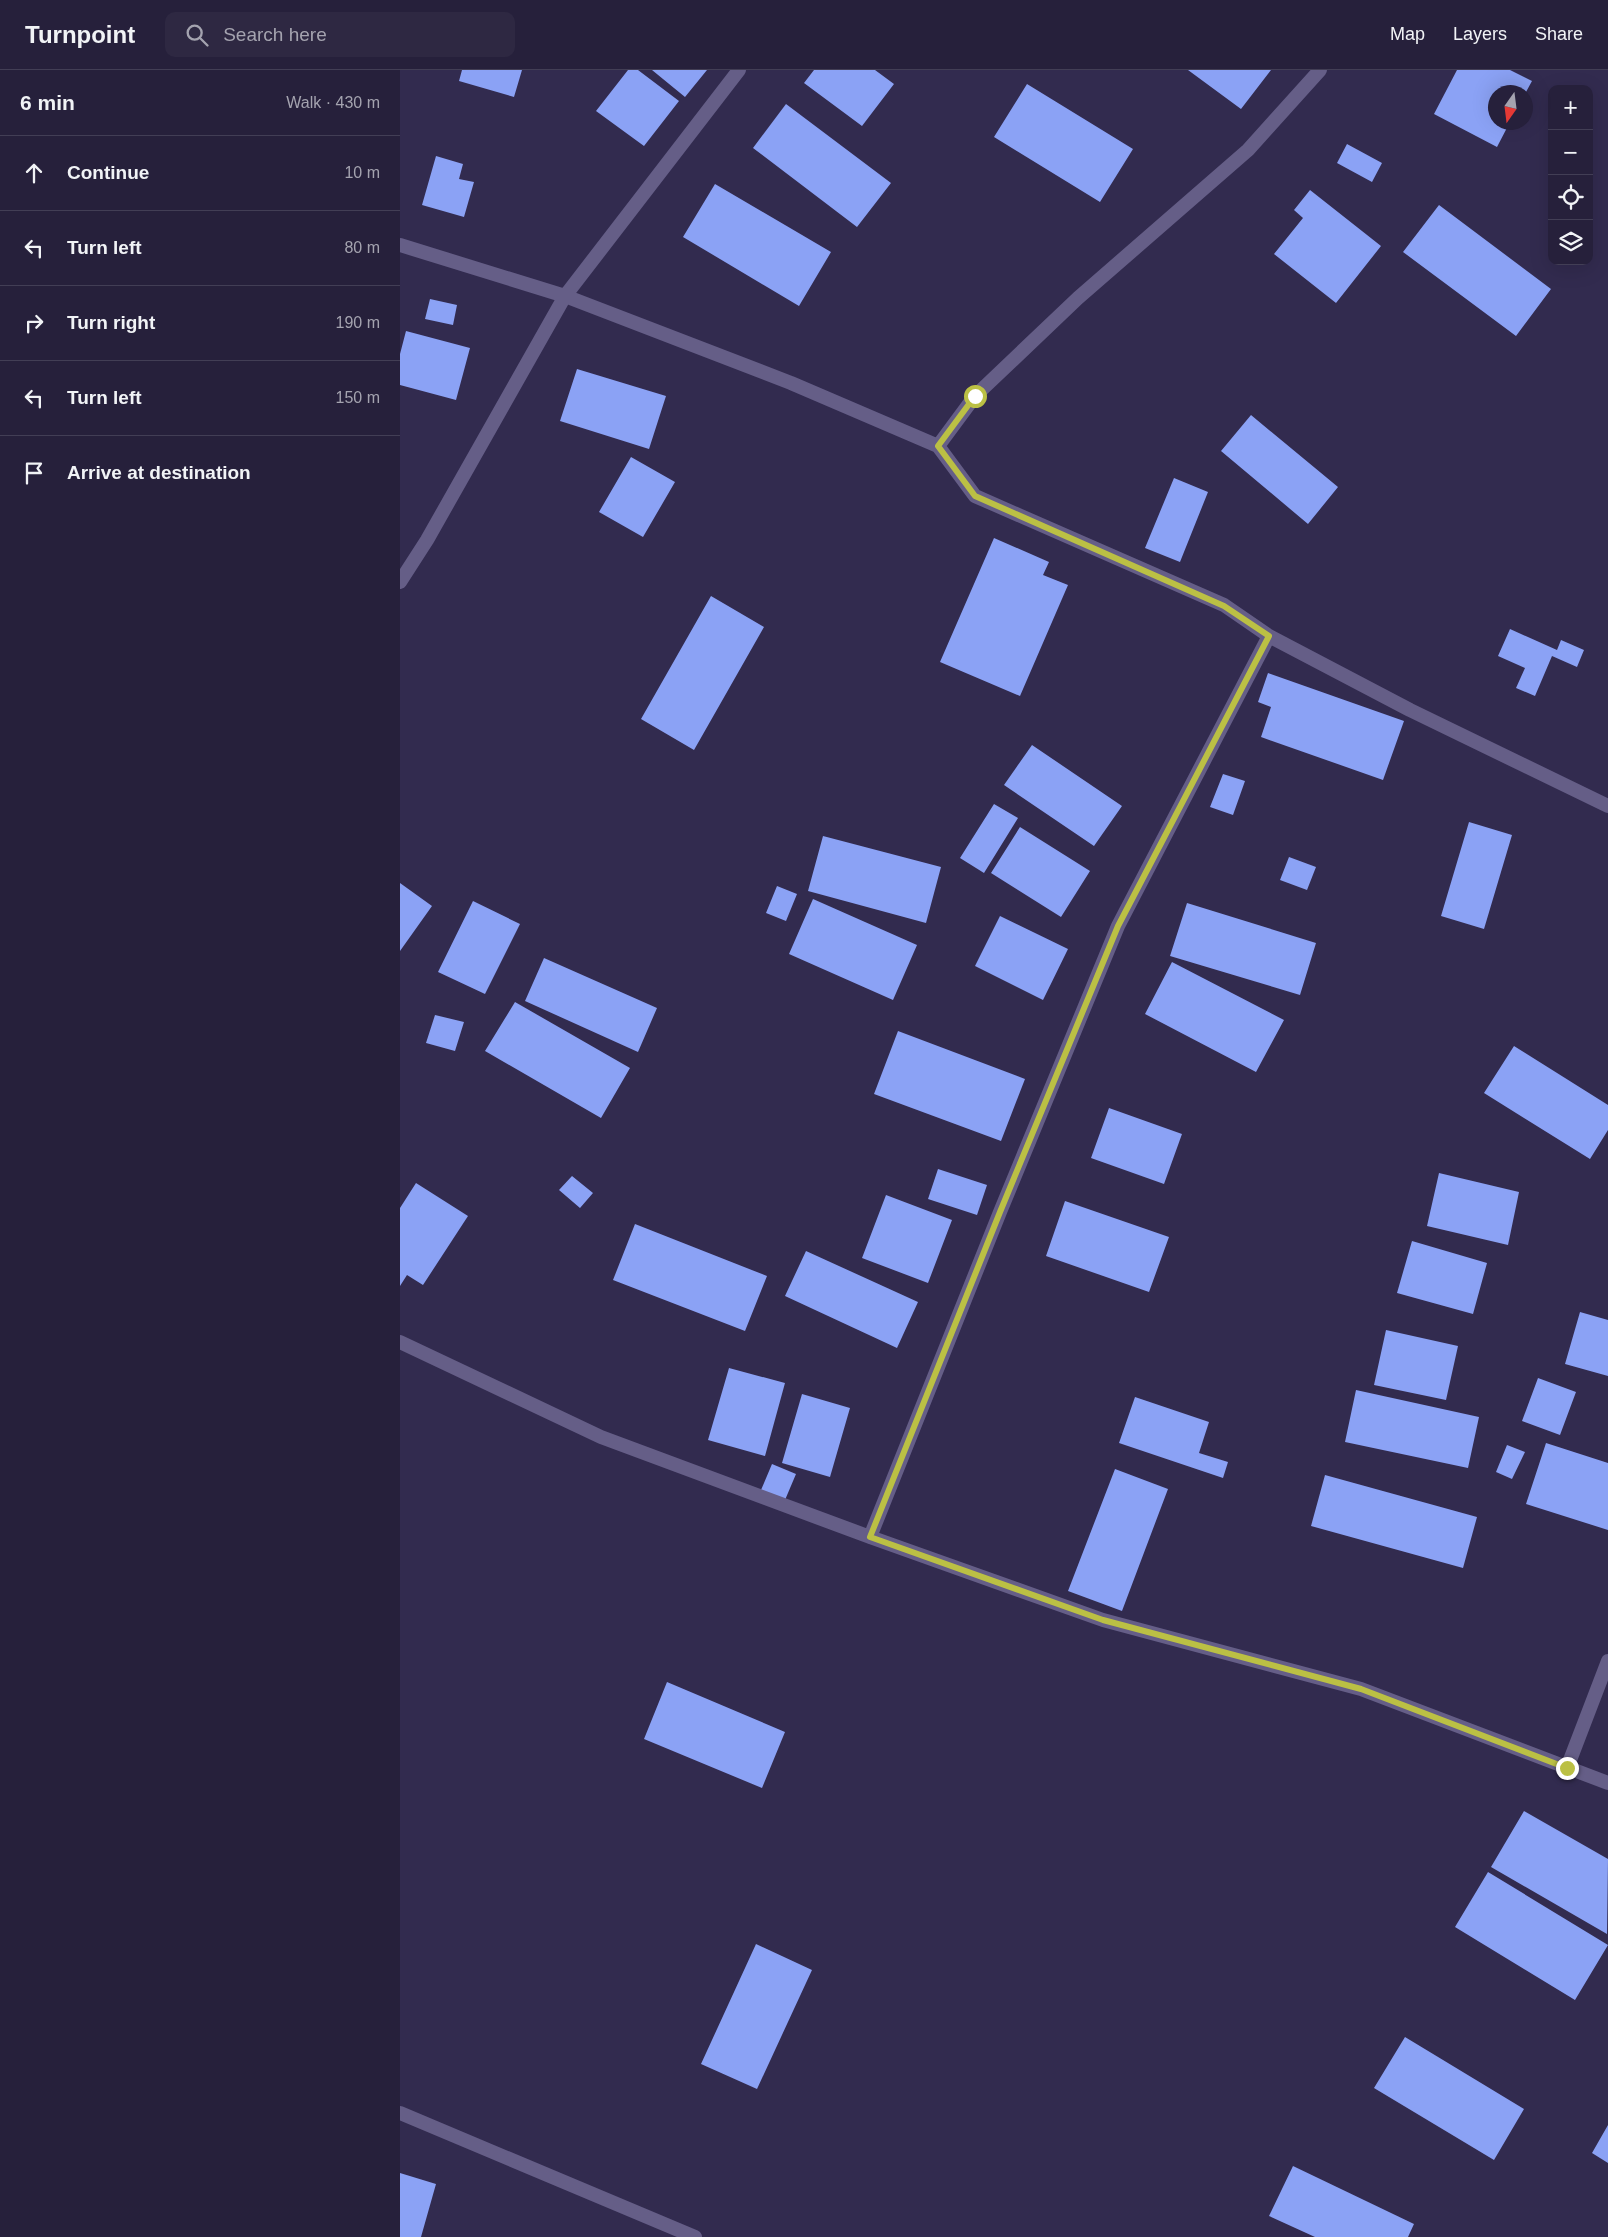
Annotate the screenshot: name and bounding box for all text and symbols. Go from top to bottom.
search box [165,12,515,57]
text: Turnpoint [25,21,135,48]
icon: search [183,21,211,49]
text: Search here [223,24,327,45]
text: Map [1390,24,1425,44]
text: Layers [1453,24,1507,44]
text: Share [1535,24,1583,44]
north arrow [1488,85,1533,130]
map controls [1548,85,1593,265]
button: + [1548,85,1593,130]
text: 6 min [20,91,75,114]
text: Walk · 430 m [286,94,380,111]
button: − [1548,130,1593,175]
icon: ahead [20,159,48,187]
text: Continue [67,162,149,183]
text: 10 m [344,164,380,181]
button: locate [1548,175,1593,220]
button: layers [1548,220,1593,265]
icon: left [20,234,48,262]
text: Turn left [67,237,142,258]
text: 80 m [344,239,380,256]
icon: right [20,309,48,337]
text: Turn right [67,312,155,333]
text: 190 m [336,314,380,331]
icon: left [20,384,48,412]
route start [964,385,987,408]
text: Turn left [67,387,142,408]
text: 150 m [336,389,380,406]
icon: arrive [20,459,48,487]
text: Arrive at destination [67,462,251,483]
route end [1556,1757,1579,1780]

